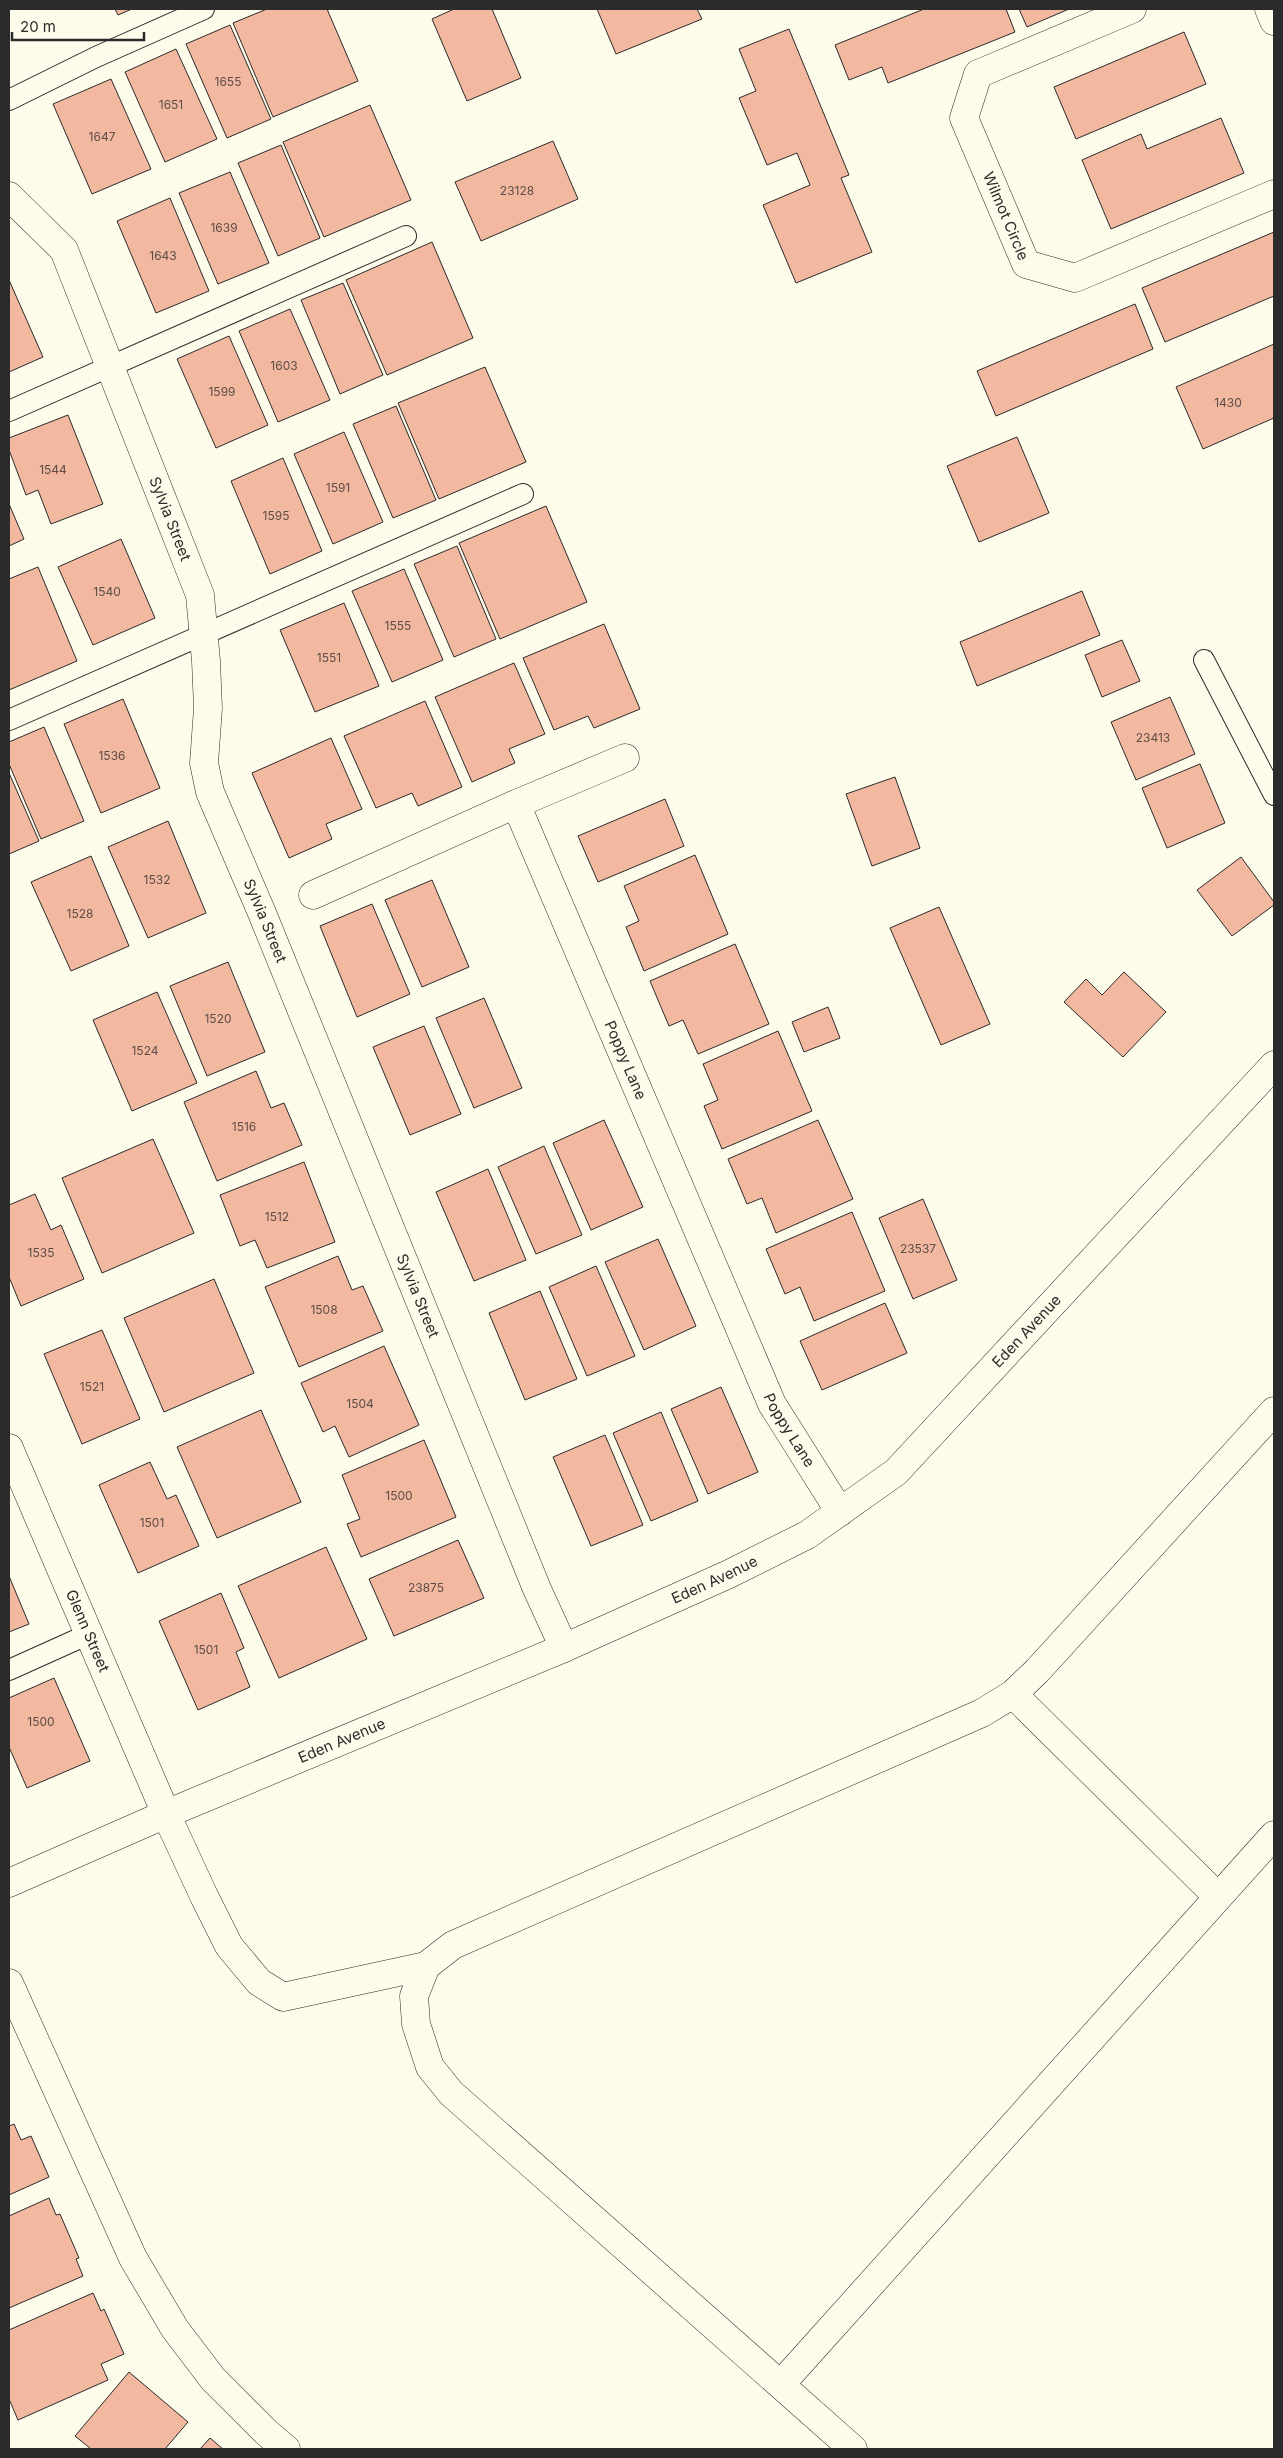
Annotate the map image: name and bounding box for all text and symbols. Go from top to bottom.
scale bar [12,10,145,42]
text: 20 m [20,17,56,36]
house number: 1655 [215,74,241,89]
house number: 1651 [159,97,183,112]
house number: 1647 [89,129,116,144]
street label: Wilmot Circle [979,169,1033,263]
house number: 23128 [500,183,534,198]
house number: 1639 [210,220,238,235]
house number: 1643 [149,248,177,263]
house number: 1603 [270,358,298,373]
house number: 1599 [208,384,236,399]
house number: 1430 [1214,395,1242,410]
house number: 1544 [39,462,67,477]
street label: Sylvia Street [145,474,196,564]
house number: 1591 [326,480,350,495]
house number: 1595 [263,508,289,523]
house number: 1540 [93,584,121,599]
house number: 1555 [385,618,411,633]
house number: 1551 [317,650,341,665]
house number: 23413 [1136,730,1170,745]
house number: 1536 [98,748,126,763]
house number: 1532 [144,872,170,887]
street label: Sylvia Street [239,876,291,965]
house number: 1528 [67,906,93,921]
house number: 1520 [204,1011,232,1026]
street label: Poppy Lane [601,1018,651,1102]
house number: 1524 [131,1043,159,1058]
house number: 1516 [232,1119,256,1134]
house number: 1512 [265,1209,289,1224]
house number: 23537 [900,1241,936,1256]
house number: 1535 [28,1245,54,1260]
street label: Sylvia Street [393,1251,444,1341]
street label: Eden Avenue [988,1290,1065,1371]
house number: 1508 [310,1302,338,1317]
house number: 1521 [80,1379,104,1394]
street label: Poppy Lane [760,1390,819,1471]
house number: 1504 [346,1396,374,1411]
house number: 1500 [385,1488,413,1503]
house number: 1501 [140,1515,164,1530]
street label: Eden Avenue [668,1551,761,1608]
house number: 23875 [408,1580,444,1595]
street label: Glenn Street [62,1587,114,1675]
house number: 1501 [194,1642,218,1657]
house number: 1500 [27,1714,55,1729]
street label: Eden Avenue [295,1714,388,1767]

